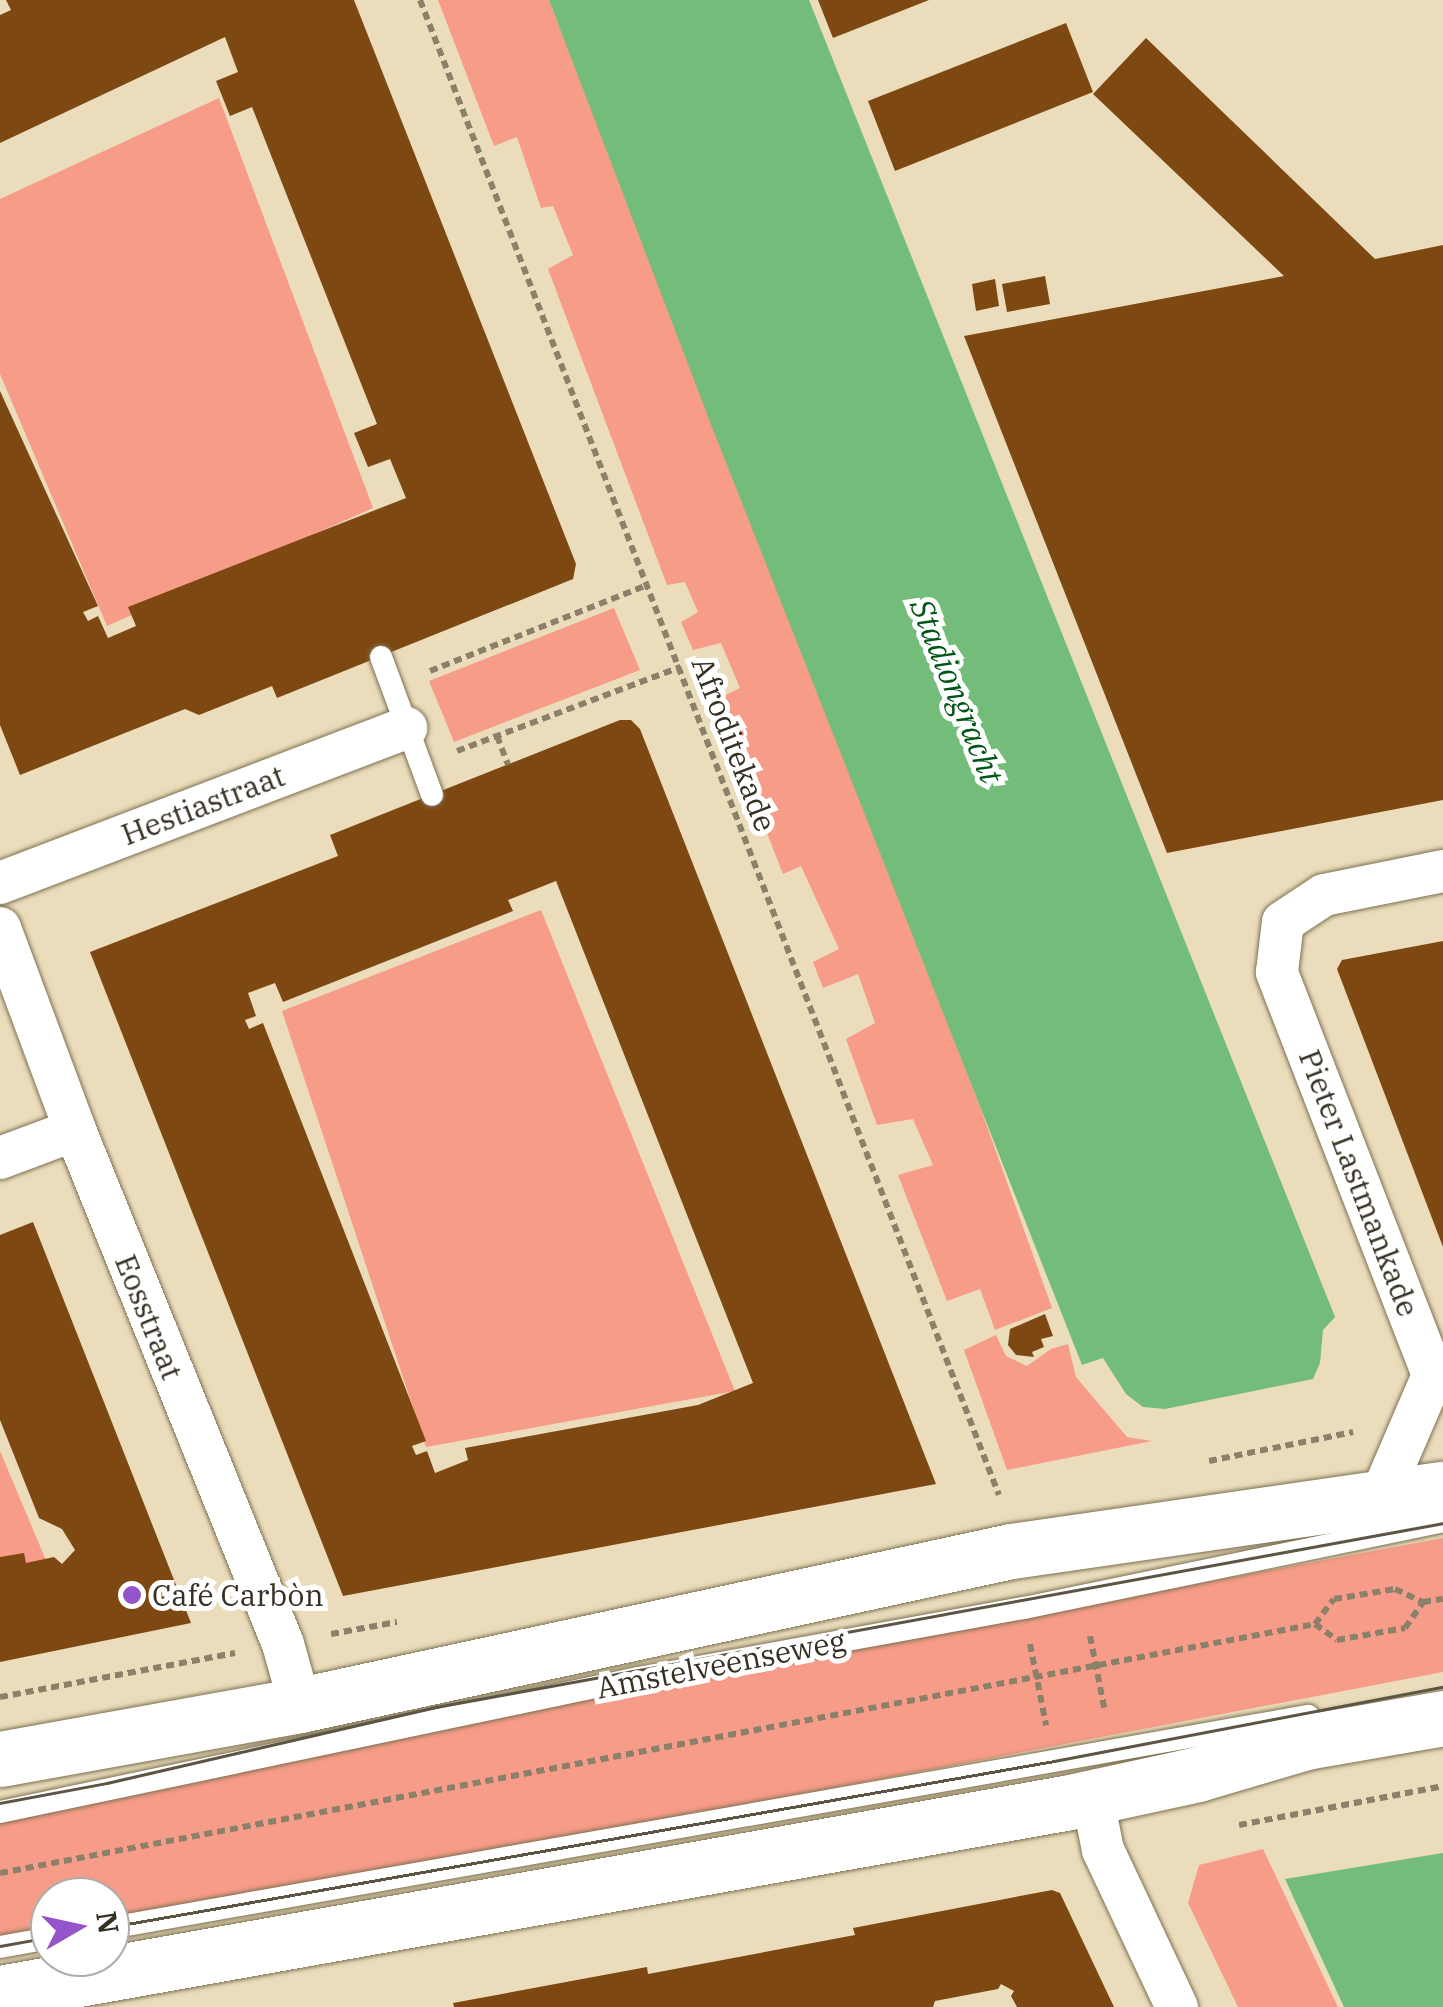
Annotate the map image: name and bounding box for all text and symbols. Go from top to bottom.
water label: Stadiongracht [903,593,1011,789]
street label: Afroditekade [684,652,784,836]
street label: Hestiastraat [116,757,290,853]
street label: Pieter Lastmankade [1292,1045,1426,1321]
street label: Eosstraat [108,1249,190,1385]
place label: Café Carbòn [152,1577,324,1613]
marker: Café Carbòn [121,1584,143,1606]
street label: Amstelveenseweg [594,1622,848,1706]
north arrow [30,1877,130,1977]
text: N [88,1909,128,1936]

